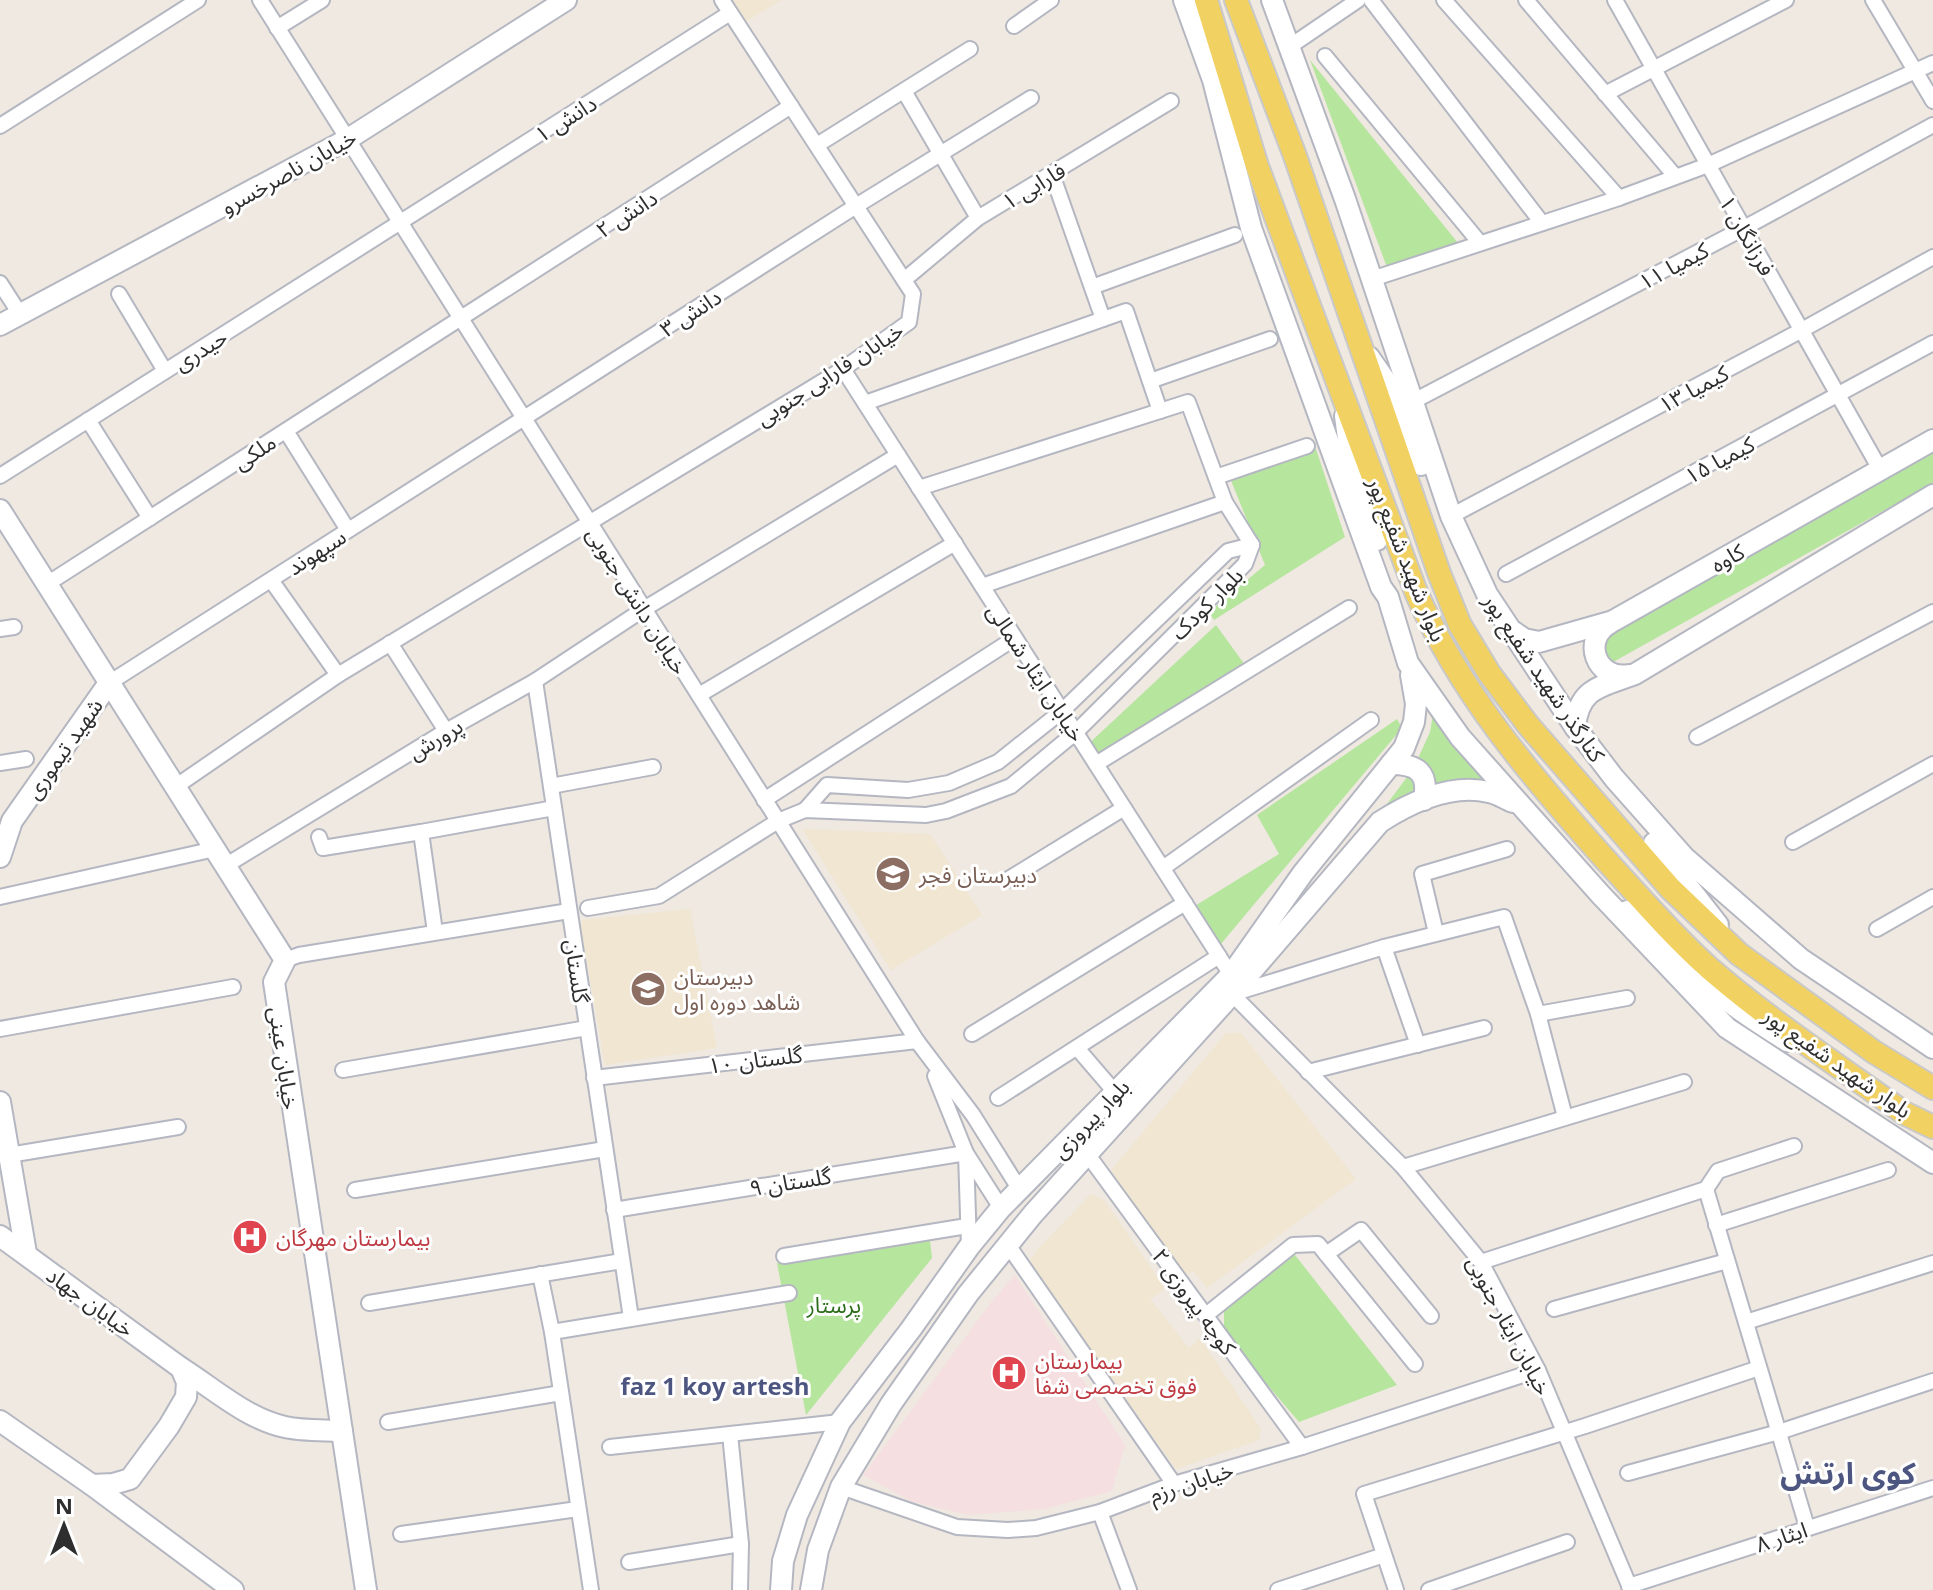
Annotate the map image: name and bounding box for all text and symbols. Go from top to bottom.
street label: دانش ۱ [528,87,602,149]
street label: خیابان ناصرخسرو [215,121,361,221]
street label: فارابی ۱ [996,154,1070,216]
street label: دانش ۲ [589,182,663,244]
street label: فرزانگان ۱ [1713,189,1783,281]
street label: کیمیا ۱۱ [1633,234,1714,296]
street label: دانش ۳ [653,281,727,343]
street label: خیابان فارابی جنوبی [749,314,909,432]
street label: حیدری [168,321,232,377]
street label: کیمیا ۱۳ [1653,357,1734,419]
street label: ملکی [227,426,281,476]
street label: کیمیا ۱۵ [1679,428,1760,490]
street label: بلوار شهید شفیع پور [1358,471,1455,647]
street label: خیابان دانش جنوبی [581,520,696,680]
street label: سپهوند [281,521,352,582]
street label: کاوه [1705,535,1750,578]
street label: بلوار کودک [1163,560,1249,646]
street label: کنارگذر شهید شفیع پور [1474,586,1613,770]
street label: خیابان ایثار شمالی [981,597,1093,747]
street label: شهید تیموری [17,692,109,804]
street label: پرورش [402,710,469,767]
school or university icon: دبیرستان فجر [874,855,912,893]
place label: دبیرستان فجر [918,859,1037,889]
street label: گلستان [559,937,597,1006]
place label: دبیرستان شاهد دوره اول [674,961,800,1016]
school or university icon: دبیرستان شاهد دوره اول [629,970,667,1008]
street label: بلوار شهید شفیع پور [1755,999,1918,1127]
street label: خیابان عینی [263,1005,307,1111]
street label: گلستان ۱۰ [706,1038,805,1080]
street label: بلوار پیروزی [1044,1072,1136,1165]
street label: گلستان ۹ [747,1160,834,1202]
hospital icon: بیمارستان مهرگان [231,1218,269,1256]
place label: بیمارستان مهرگان [276,1222,430,1252]
street label: کوچه پیروزی ۲ [1145,1242,1244,1362]
street label: خیابان ایثار جنوبی [1461,1250,1559,1400]
street label: خیابان جهاد [41,1259,141,1343]
park label: پرستار [806,1289,861,1320]
place label: بیمارستان فوق تخصصی شفا [1035,1345,1197,1400]
hospital icon: بیمارستان فوق تخصصی شفا [990,1354,1028,1392]
district label: faz 1 koy artesh [620,1369,810,1402]
district label: کوی ارتش [1780,1452,1916,1493]
street label: خیابان رزم [1145,1453,1238,1511]
north arrow [24,1486,104,1566]
text: N [55,1490,73,1520]
street label: ایثار ۸ [1751,1514,1811,1558]

